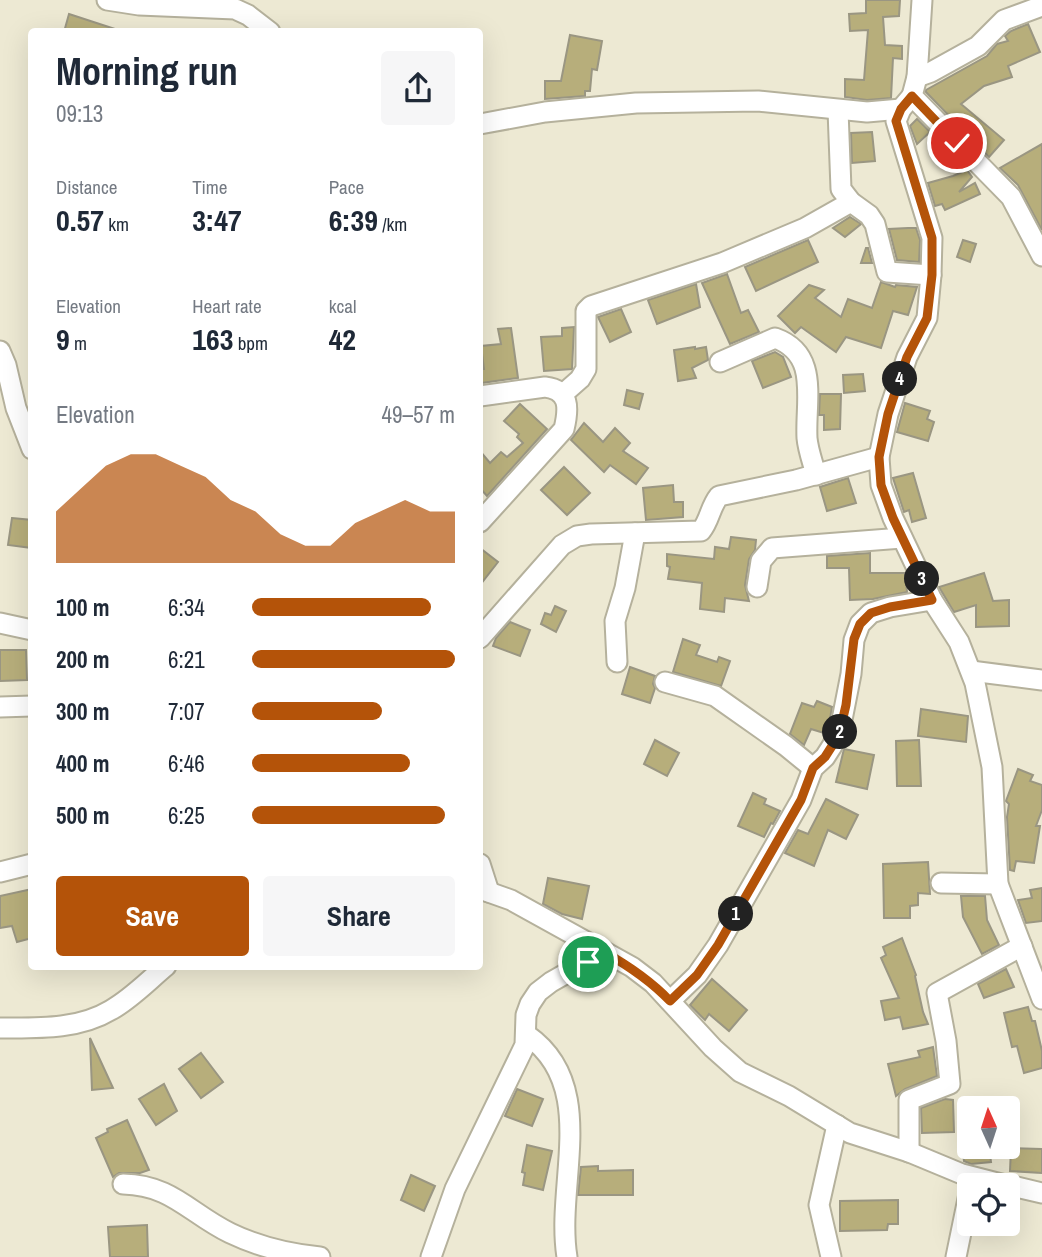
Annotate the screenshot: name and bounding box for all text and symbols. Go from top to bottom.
text: Morning run [56,46,238,97]
button: share [381,51,455,125]
text: 09:13 [56,98,103,129]
pin [927,113,987,173]
icon: check [938,124,976,162]
text: Distance [56,174,117,200]
text: Time [192,174,227,200]
text: Pace [329,174,364,200]
text: 0.57 [56,200,104,240]
text: 3:47 [192,200,242,240]
text: 6:39 [329,200,378,240]
text: km [104,211,129,237]
text: /km [378,211,407,237]
text: Elevation [56,293,121,319]
text: Heart rate [192,293,262,319]
text: kcal [329,293,356,319]
text: 9 [56,319,70,359]
text: 163 [192,319,233,359]
text: 42 [329,319,356,359]
text: m [70,330,87,356]
text: bpm [233,330,268,356]
pin: 4 [883,362,918,396]
text: 4 [895,365,904,391]
text: Elevation [56,399,135,430]
text: 49–57 m [382,399,455,430]
pin: 3 [904,562,940,596]
text: 3 [917,565,926,591]
text: 100 m [56,592,109,623]
text: 6:34 [168,592,205,623]
text: 200 m [56,644,109,675]
text: 6:21 [168,644,205,675]
text: 300 m [56,696,109,727]
text: 7:07 [168,696,205,727]
pin: 2 [822,714,858,750]
text: 2 [835,718,844,744]
text: 400 m [56,748,109,779]
text: 6:46 [168,748,205,779]
text: 500 m [56,800,109,831]
text: 6:25 [168,800,205,831]
button: Save [56,876,249,956]
button: Share [263,876,455,956]
pin: 1 [718,897,754,932]
text: 1 [731,900,740,926]
pin [558,932,618,992]
icon: arrive [569,943,607,981]
north arrow [957,1096,1020,1158]
map controls [957,1096,1020,1236]
button: locate [957,1173,1020,1236]

